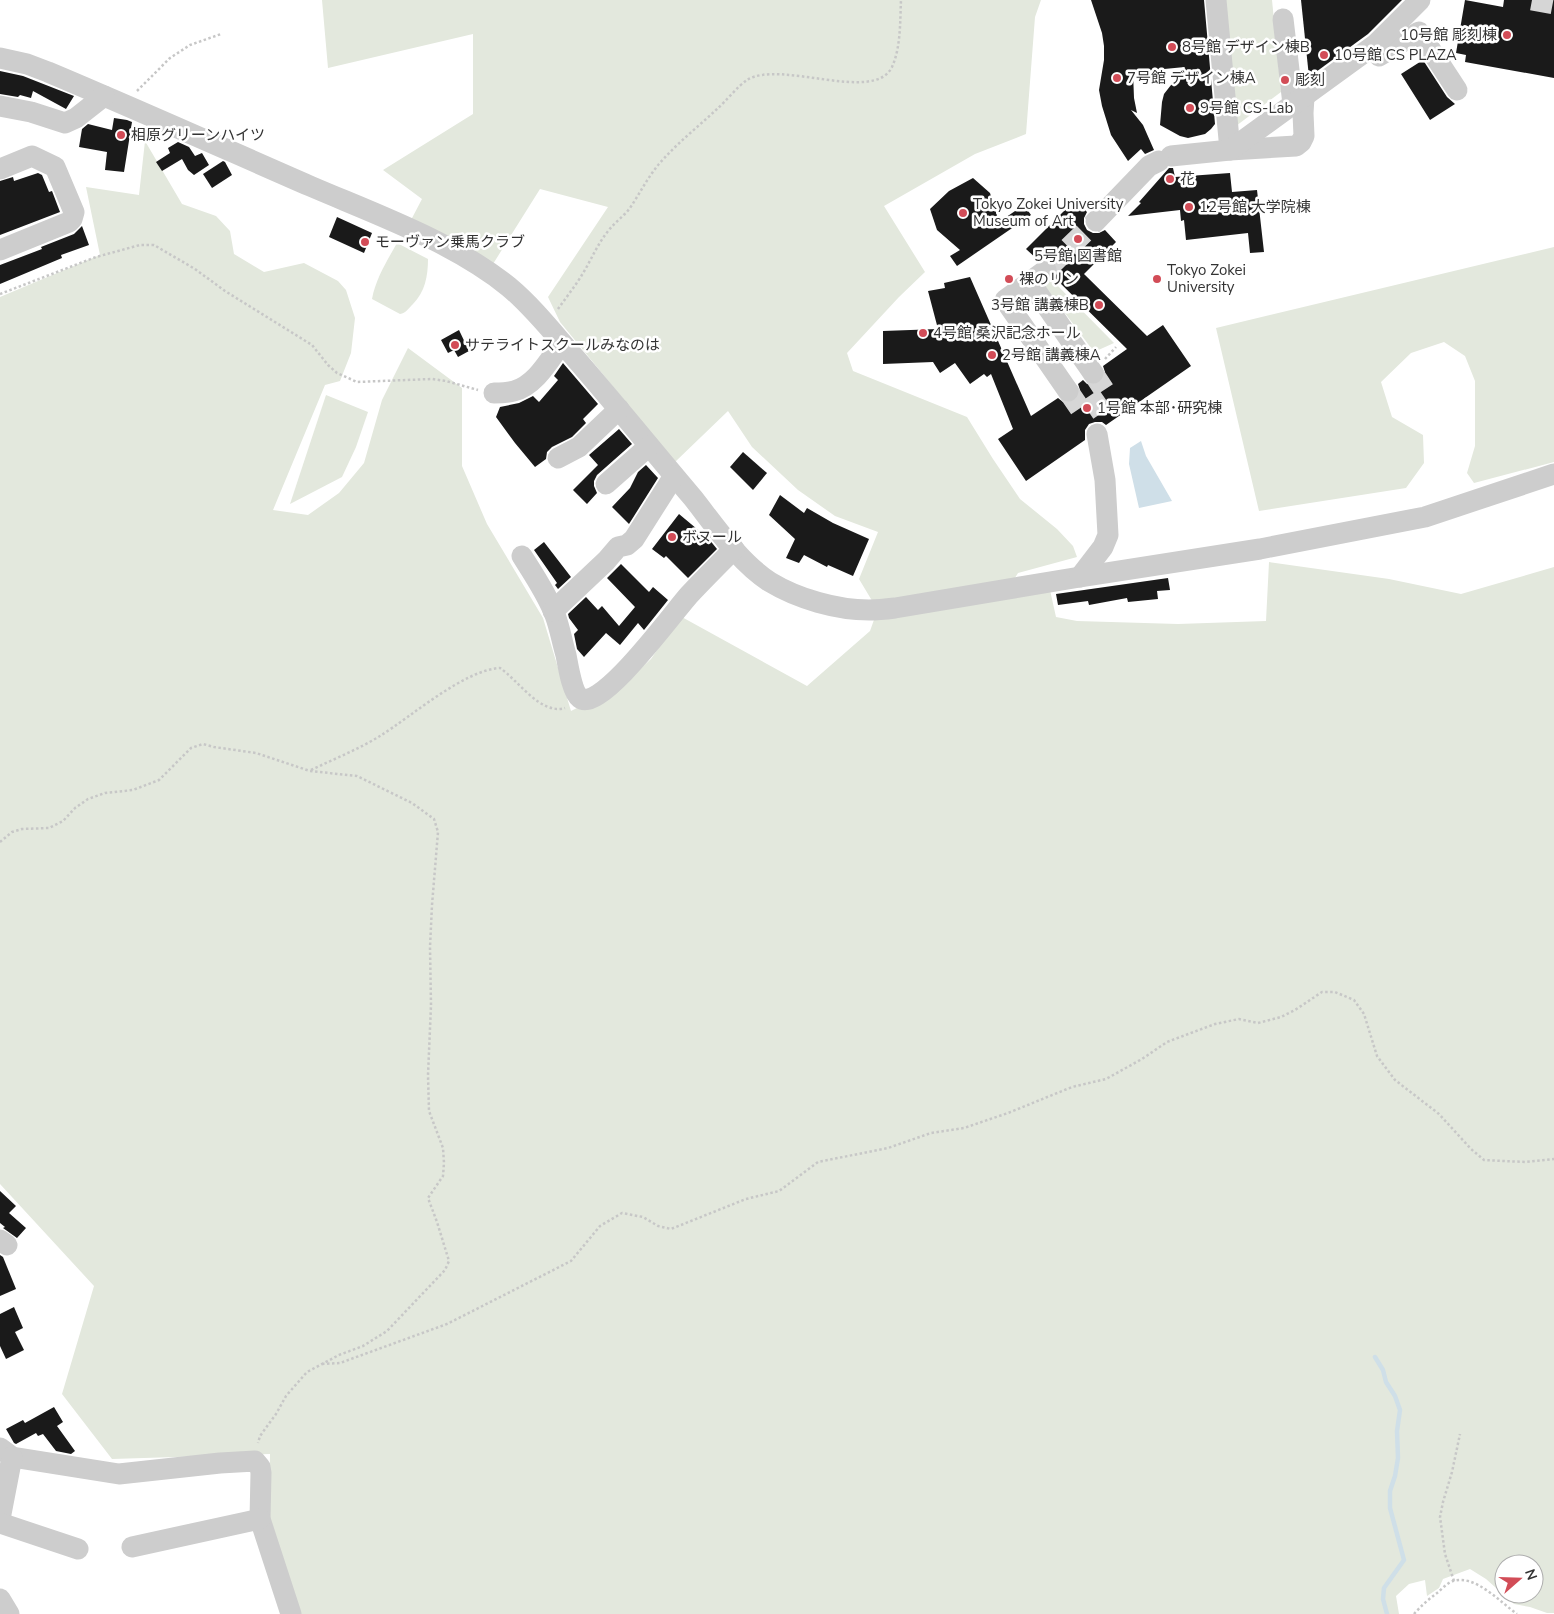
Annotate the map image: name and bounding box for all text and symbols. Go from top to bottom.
place label: 10号館 彫刻棟 [1400,25,1497,45]
marker: 10号館 彫刻棟 [1501,29,1513,41]
place label: 8号館 デザイン棟B [1182,37,1310,57]
marker: 8号館 デザイン棟B [1166,41,1178,53]
place label: 10号館 CS PLAZA [1334,45,1457,65]
marker: 10号館 CS PLAZA [1318,49,1330,61]
place label: 7号館 デザイン棟A [1127,68,1256,88]
place label: 彫刻 [1295,70,1325,90]
marker: 7号館 デザイン棟A [1111,72,1123,84]
marker: 彫刻 [1279,74,1291,86]
place label: 9号館 CS-Lab [1200,98,1293,118]
marker: 9号館 CS-Lab [1184,102,1196,114]
place label: 相原グリーンハイツ [131,125,265,145]
marker: 相原グリーンハイツ [115,129,127,141]
place label: 花 [1180,169,1195,189]
marker: 花 [1164,173,1176,185]
place label: Tokyo Zokei University Museum of Art [973,194,1124,231]
place label: 12号館 大学院棟 [1199,197,1311,217]
marker: 12号館 大学院棟 [1183,201,1195,213]
marker: Tokyo Zokei University Museum of Art [957,207,969,219]
place label: モーヴァン乗馬クラブ [375,232,525,252]
marker: 5号館 図書館 [1072,233,1084,245]
marker: モーヴァン乗馬クラブ [359,236,371,248]
place label: 5号館 図書館 [1034,246,1122,266]
place label: Tokyo Zokei University [1167,260,1246,297]
place label: 裸のリン [1019,269,1079,289]
marker: 裸のリン [1003,273,1015,285]
marker: Tokyo Zokei University [1151,273,1163,285]
place label: 3号館 講義棟B [991,295,1089,315]
marker: 3号館 講義棟B [1093,299,1105,311]
place label: 4号館 桑沢記念ホール [933,323,1081,343]
marker: 4号館 桑沢記念ホール [917,327,929,339]
place label: サテライトスクールみなのは [465,335,660,355]
marker: サテライトスクールみなのは [449,339,461,351]
place label: 2号館 講義棟A [1002,345,1101,365]
marker: 2号館 講義棟A [986,349,998,361]
place label: 1号館 本部･研究棟 [1097,398,1222,418]
marker: 1号館 本部･研究棟 [1081,402,1093,414]
place label: ボヌール [682,527,742,547]
marker: ボヌール [666,531,678,543]
north arrow [1494,1554,1544,1604]
text: N [1520,1567,1541,1583]

